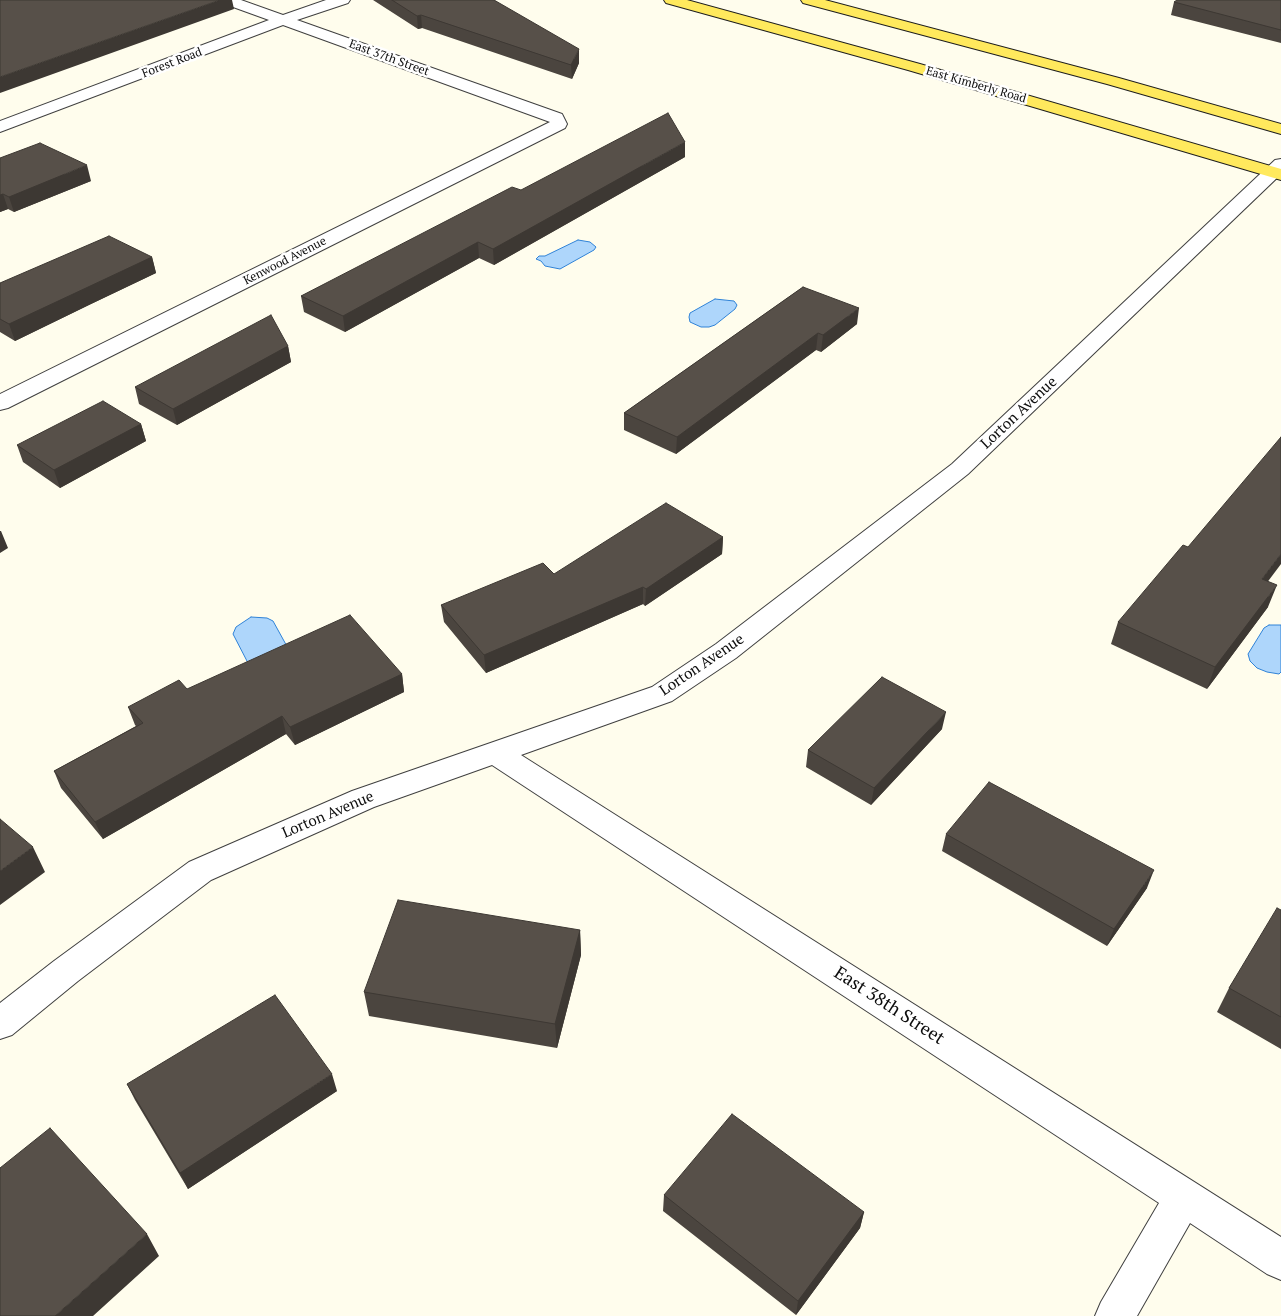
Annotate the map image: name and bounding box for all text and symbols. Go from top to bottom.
street label: East 37th Street [347,37,431,79]
street label: Forest Road [140,45,204,81]
street label: East Kimberly Road [924,64,1028,106]
street label: Kenwood Avenue [241,234,329,288]
street label: Lorton Avenue [977,373,1061,453]
street label: Lorton Avenue [656,630,748,700]
street label: Lorton Avenue [279,788,377,842]
street label: East 38th Street [830,962,948,1050]

